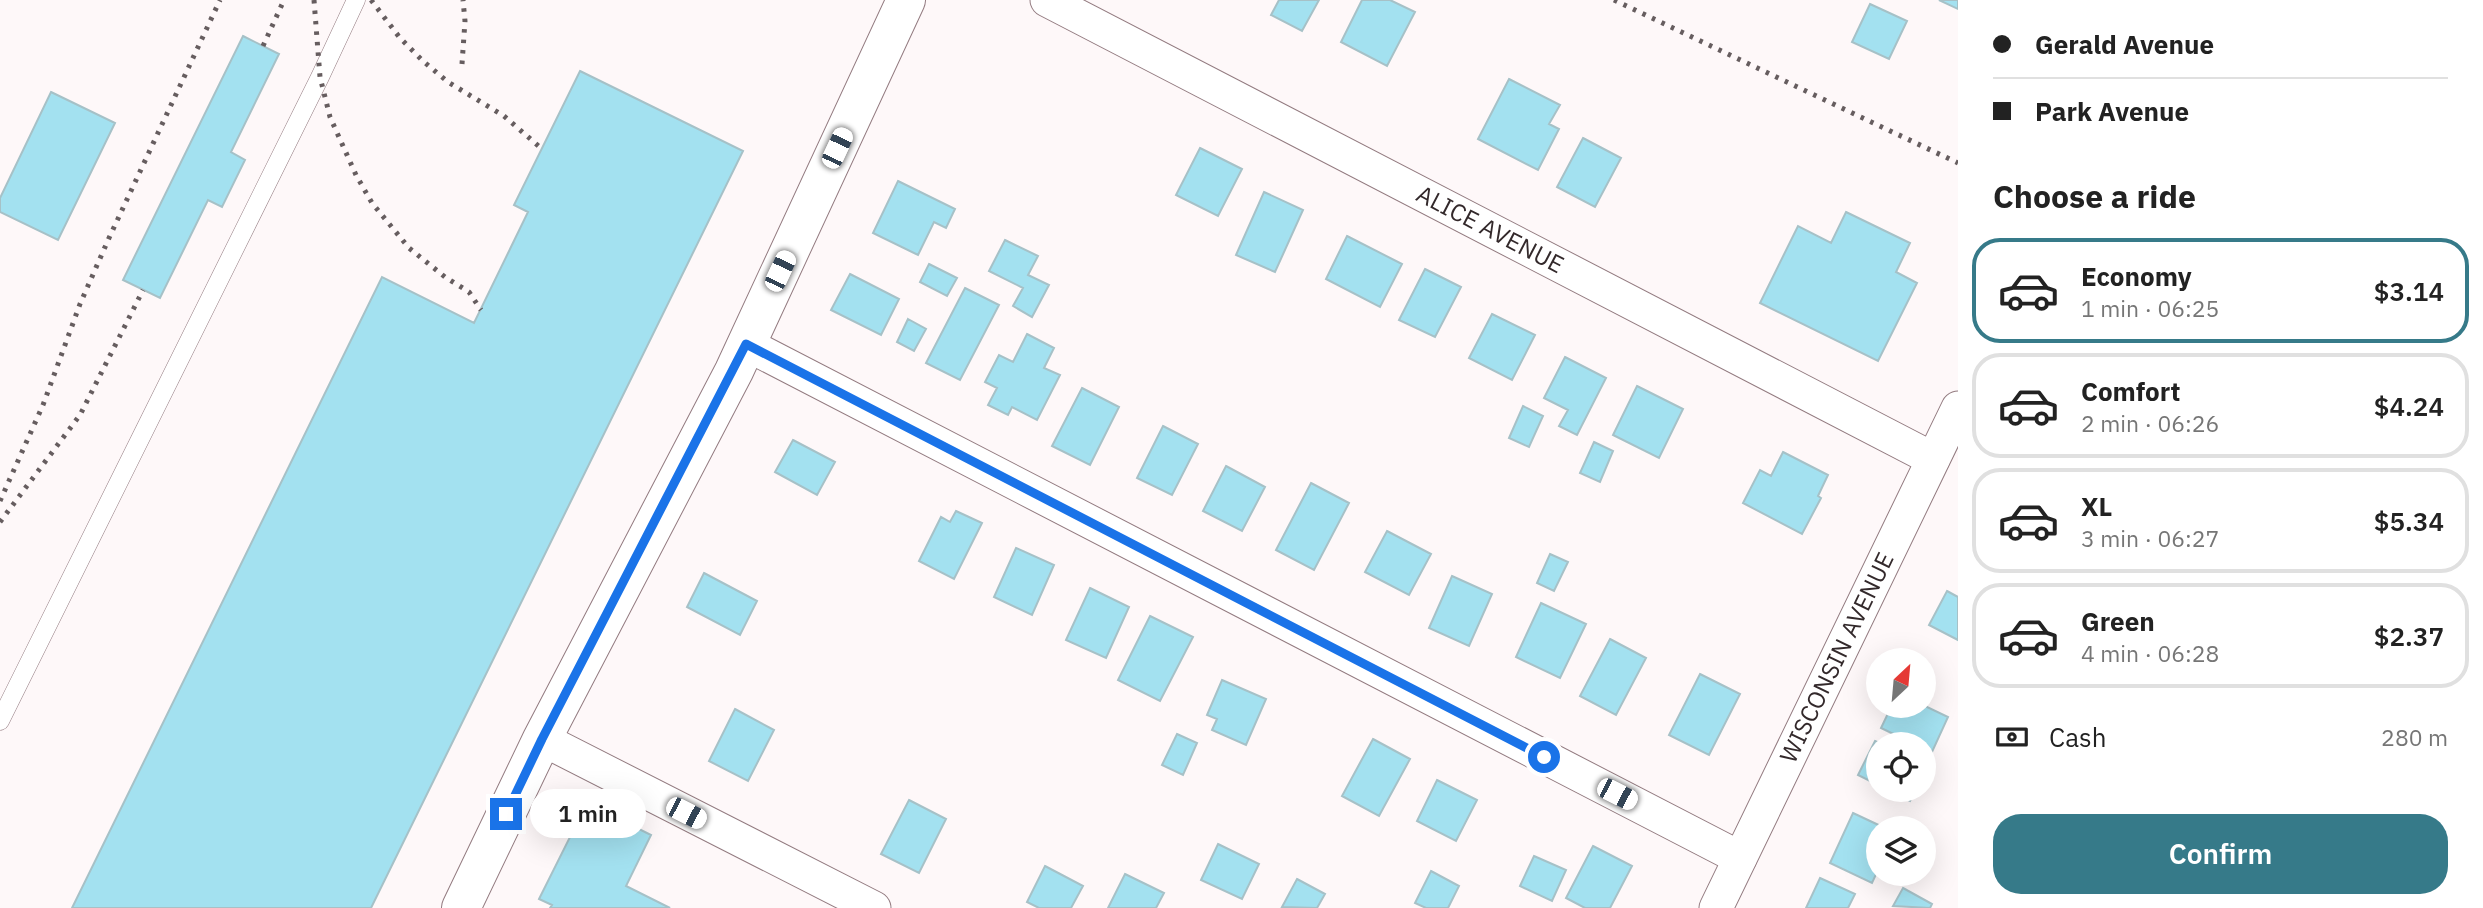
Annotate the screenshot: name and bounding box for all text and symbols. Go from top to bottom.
text: Gerald Avenue [2035,27,2214,61]
text: Park Avenue [2035,94,2189,128]
car [819,125,856,171]
text: Choose a ride [1993,175,2196,217]
street label: ALICE AVENUE [1411,177,1570,280]
car [762,248,799,294]
icon: car [1997,259,2060,322]
text: Economy [2081,259,2192,293]
text: $3.14 [2374,274,2444,308]
text: 1 min · 06:25 [2081,293,2219,323]
icon: car [1997,374,2060,437]
text: Comfort [2081,374,2180,408]
text: $4.24 [2374,389,2444,423]
text: 2 min · 06:26 [2081,408,2219,438]
icon: car [1997,489,2060,552]
text: XL [2081,489,2112,523]
text: $5.34 [2374,504,2444,538]
text: 3 min · 06:27 [2081,523,2219,553]
street label: WISCONSIN AVENUE [1772,547,1901,768]
icon: car [1997,604,2060,667]
text: Green [2081,604,2155,638]
text: $2.37 [2374,619,2444,653]
text: 4 min · 06:28 [2081,638,2219,668]
north arrow [1866,648,1936,718]
map controls [1866,648,1936,886]
icon: cash [1993,718,2031,756]
text: Cash [2049,720,2106,754]
text: 280 m [2381,722,2448,752]
button: locate [1866,732,1936,802]
route start [1528,741,1560,773]
car [1594,775,1641,813]
callout: 1 min [530,790,646,838]
car [663,794,710,832]
route end [490,798,522,830]
text: 1 min [558,798,618,828]
button: Confirm [1993,814,2448,894]
button: layers [1866,816,1936,886]

